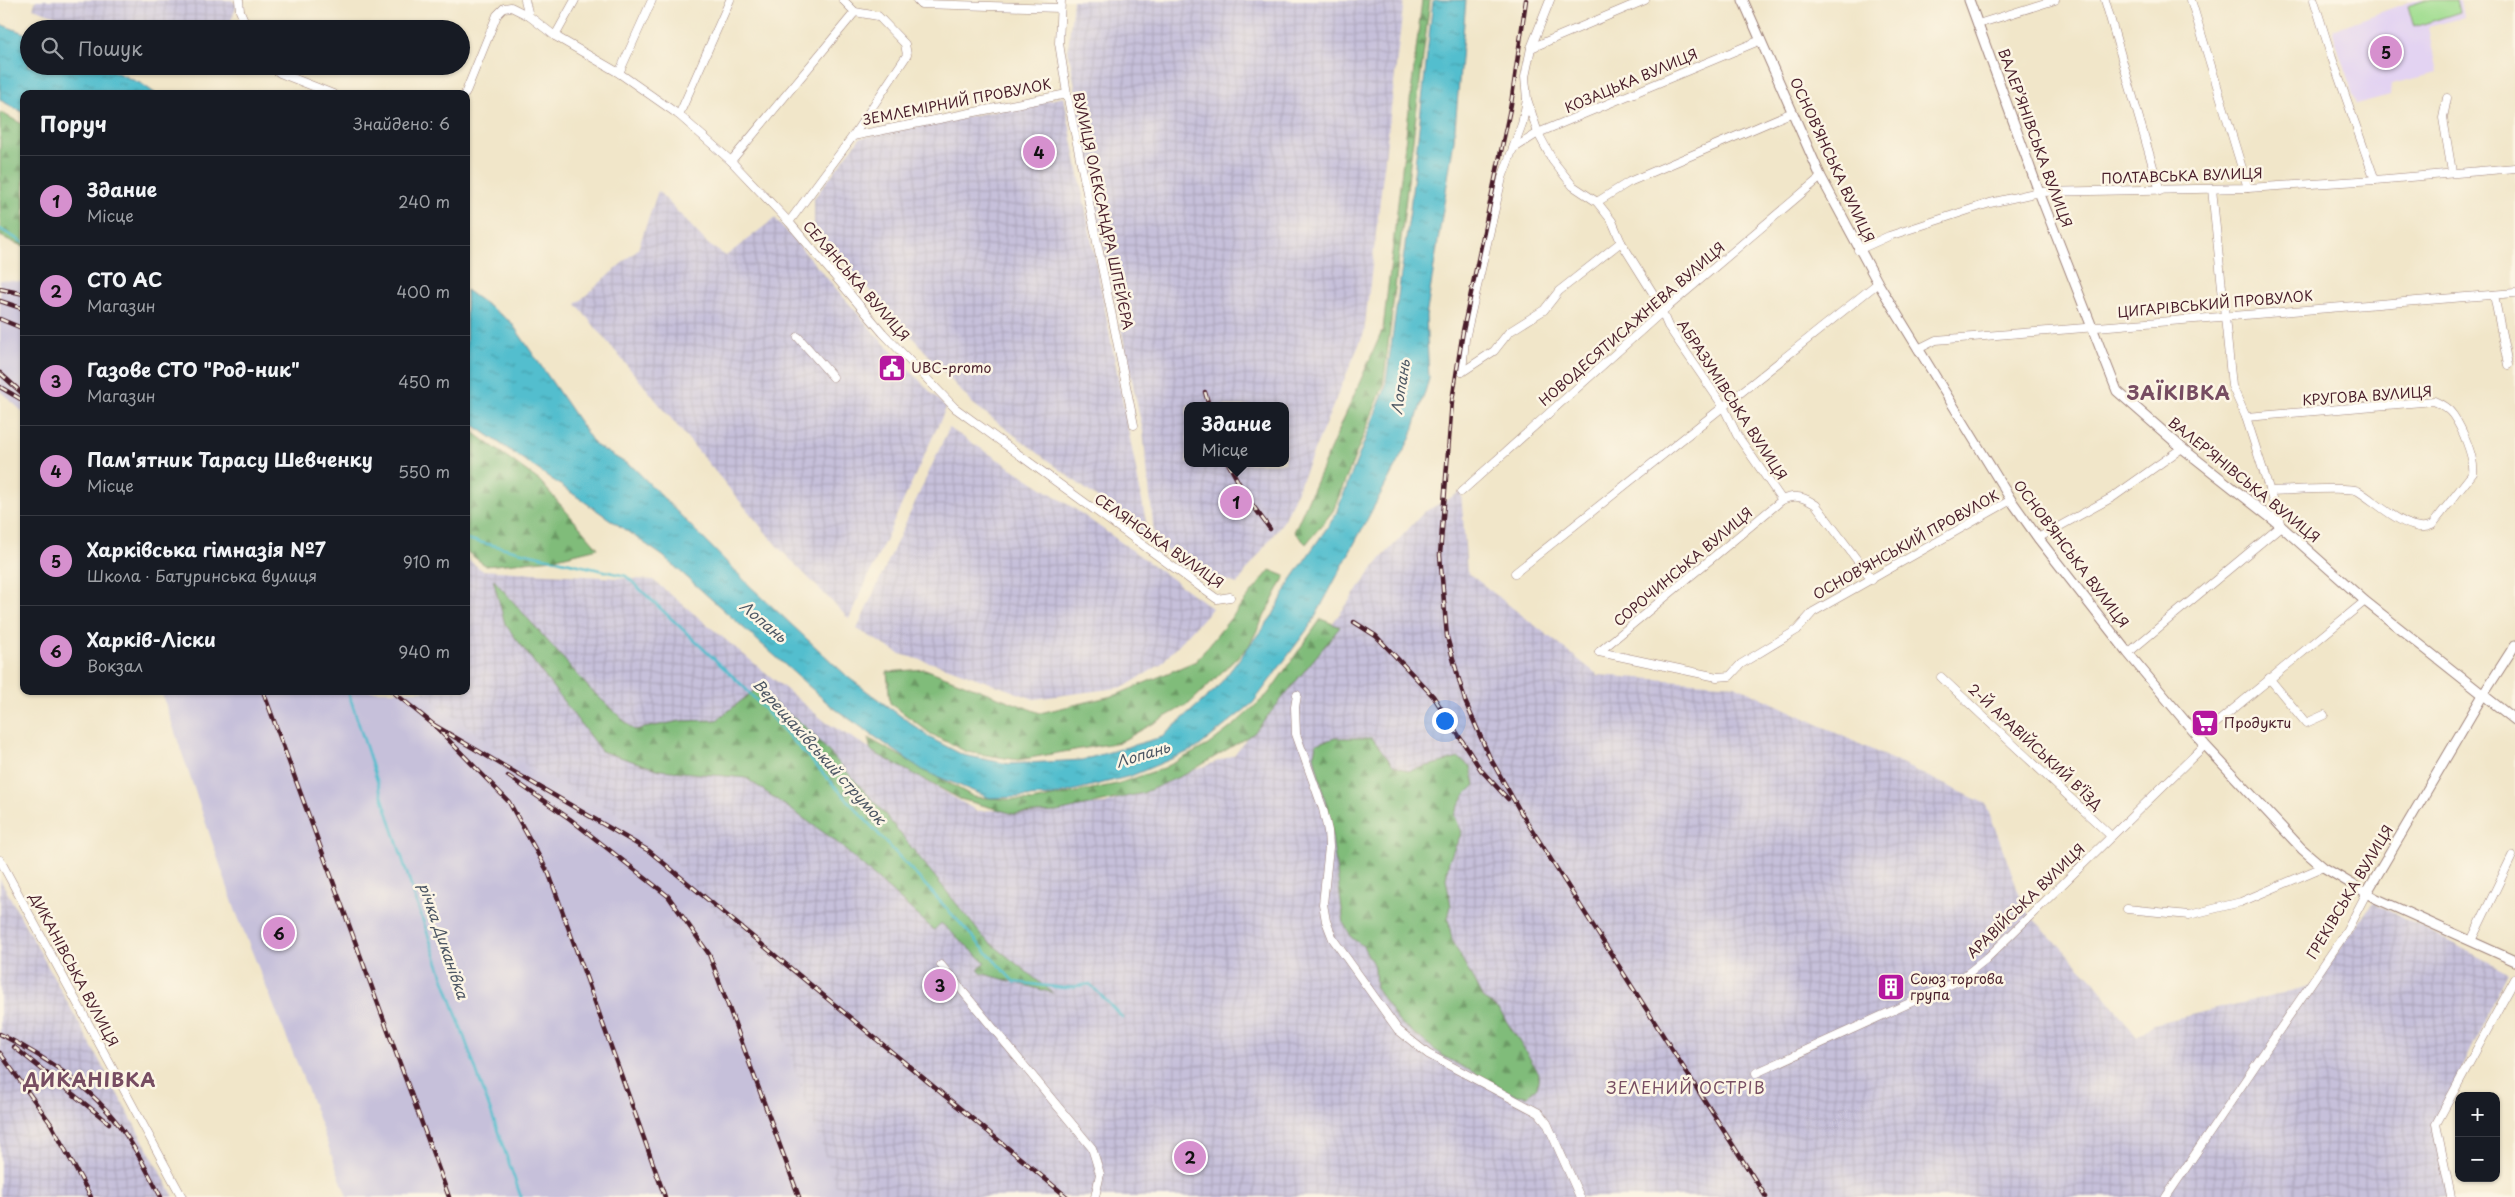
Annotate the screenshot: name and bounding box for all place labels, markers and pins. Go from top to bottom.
pin: 5 [2370,33,2402,71]
pin: 4 [1023,133,1055,171]
public building icon: UBC-promo [877,353,907,383]
place label: UBC-promo [911,357,991,378]
pin: 1 [1220,483,1252,521]
supermarket icon: Продукти [2190,708,2220,738]
place label: Продукти [2224,712,2291,733]
pin: 6 [263,914,295,952]
pin: 3 [924,966,956,1004]
place label: Союз торгова група [1910,968,2004,1005]
building icon: Союз торгова група [1876,972,1906,1002]
pin: 2 [1174,1138,1206,1176]

